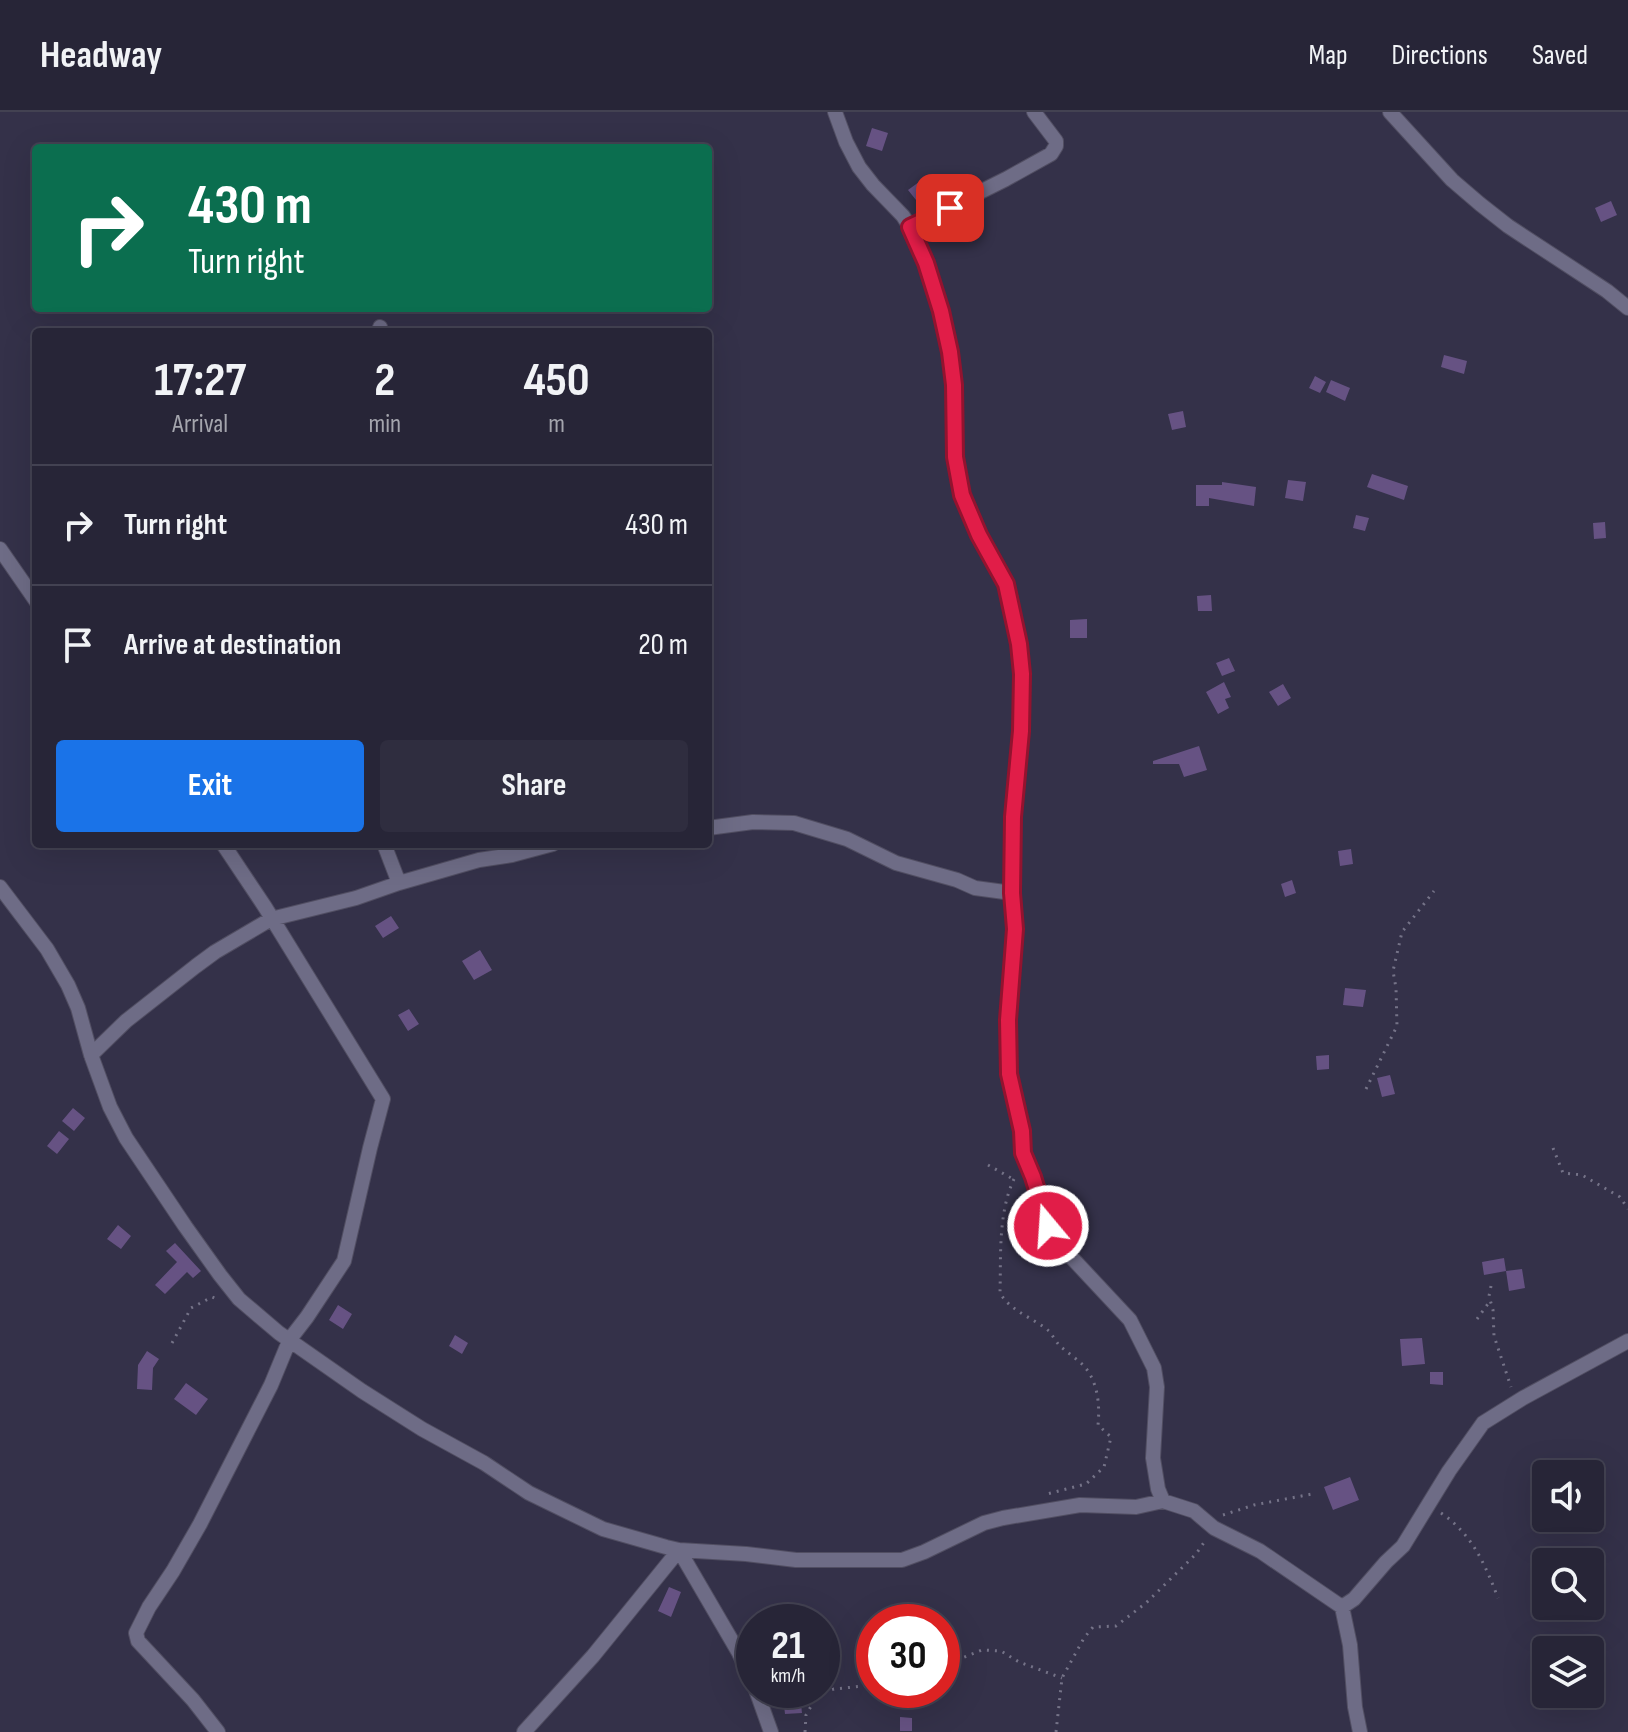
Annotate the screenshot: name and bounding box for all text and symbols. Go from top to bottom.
text: Headway [40,33,162,78]
text: Map [1309,39,1348,72]
text: Directions [1392,39,1488,72]
text: Saved [1532,39,1588,72]
text: 430 m [188,173,312,240]
pin [916,174,984,242]
icon: right [56,176,160,280]
icon: arrive [928,186,972,230]
text: Turn right [188,241,305,284]
text: 17:27 [154,352,246,409]
text: 2 [374,352,395,409]
text: 450 [523,352,590,409]
text: Arrival [172,409,228,440]
text: min [368,409,401,440]
text: m [548,409,565,440]
icon: right [56,503,100,547]
text: Turn right [124,507,227,543]
text: 430 m [625,507,688,543]
icon: arrive [56,623,100,667]
text: Arrive at destination [124,627,341,663]
text: 20 m [638,627,688,663]
button: Exit [56,740,364,832]
button: Share [380,740,688,832]
position arrow [1006,1184,1090,1268]
map controls [1532,1460,1604,1708]
button: sound [1532,1460,1604,1532]
button: search [1532,1548,1604,1620]
speed limit sign: 30 [856,1604,960,1708]
text: 21 [771,1622,805,1670]
button: layers [1532,1636,1604,1708]
text: km/h [771,1664,805,1688]

